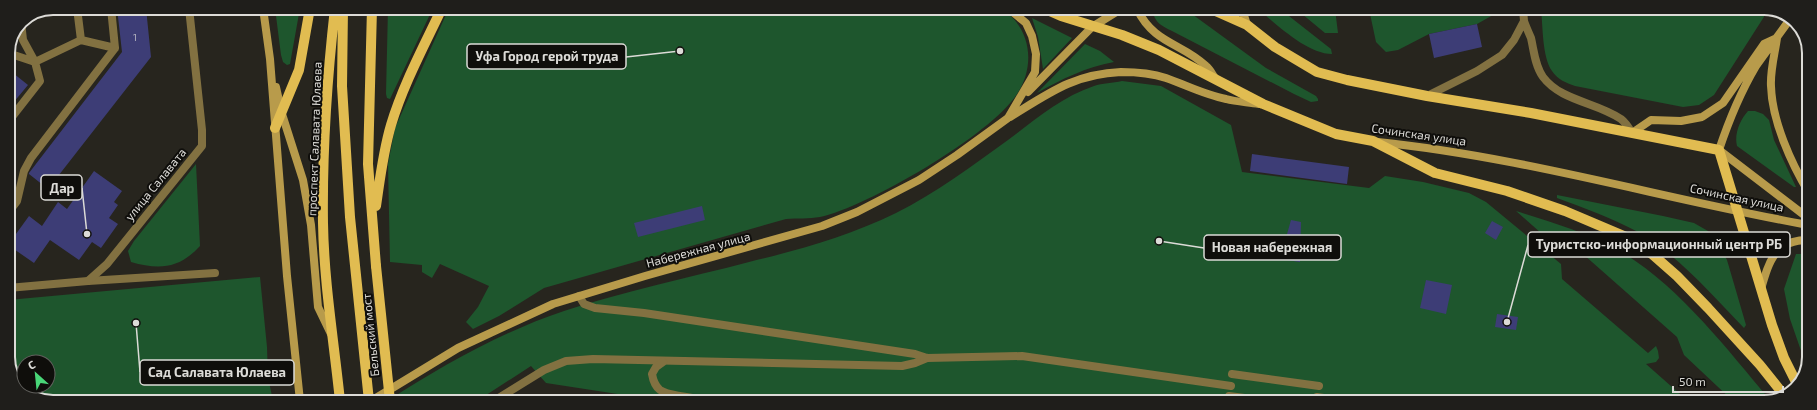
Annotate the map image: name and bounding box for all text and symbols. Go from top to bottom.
house number: 1 [133,31,137,43]
callout: Уфа Город герой труда [467,44,626,69]
text: Уфа Город герой труда [476,48,618,64]
street label: проспект Салавата Юлаева [304,62,324,216]
street label: Сочинская улица [1371,120,1467,149]
street label: улица Салавата [122,145,189,224]
callout: Дар [41,175,82,200]
text: Дар [50,180,75,196]
street label: Сочинская улица [1689,180,1785,215]
street label: Набережная улица [644,228,752,271]
callout: Туристско-информационный центр РБ [1528,232,1790,257]
callout: Новая набережная [1204,235,1341,260]
text: Туристско-информационный центр РБ [1536,236,1782,252]
text: Новая набережная [1212,239,1332,255]
street label: Бельский мост [359,293,381,377]
north arrow [16,354,56,394]
text: С [25,357,38,372]
callout: Сад Салавата Юлаева [140,360,294,385]
text: Сад Салавата Юлаева [148,364,286,380]
scale bar [1673,368,1783,394]
text: 50 m [1679,374,1706,388]

